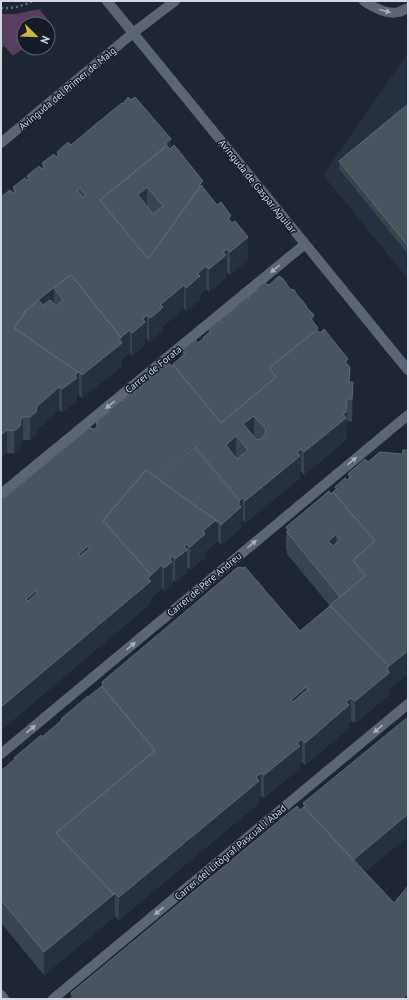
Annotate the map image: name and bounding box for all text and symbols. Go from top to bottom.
one-way arrow [379,8,392,14]
north arrow [16,16,56,56]
text: N [37,34,53,46]
street label: Avinguda del Primer de Maig [16,44,119,133]
street label: Avinguda de Gaspar Aguilar [216,137,300,236]
one-way arrow [269,264,280,273]
street label: Carrer de Forata [122,343,184,396]
one-way arrow [104,400,115,409]
one-way arrow [347,457,358,466]
one-way arrow [247,540,258,549]
street label: Carrer de Pere Andreu [164,549,244,619]
one-way arrow [126,641,136,650]
one-way arrow [26,724,36,733]
one-way arrow [373,725,383,734]
street label: Carrer del Litògraf Pascual i Abad [172,802,289,903]
one-way arrow [154,906,165,915]

